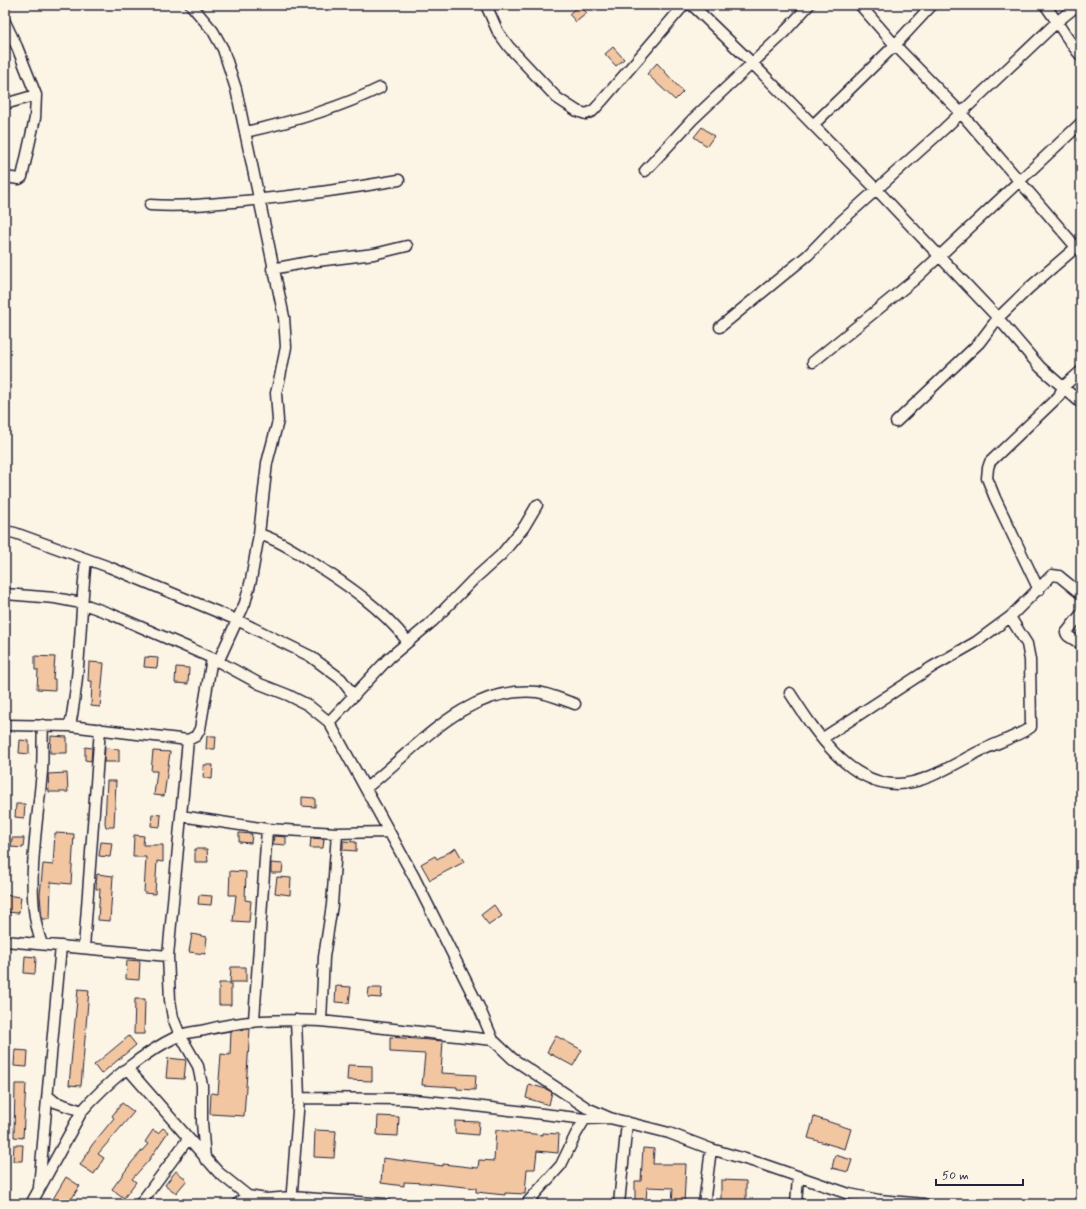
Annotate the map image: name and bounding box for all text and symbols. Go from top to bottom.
scale bar [936,1161,1023,1187]
text: 50 m [942,1168,969,1184]

